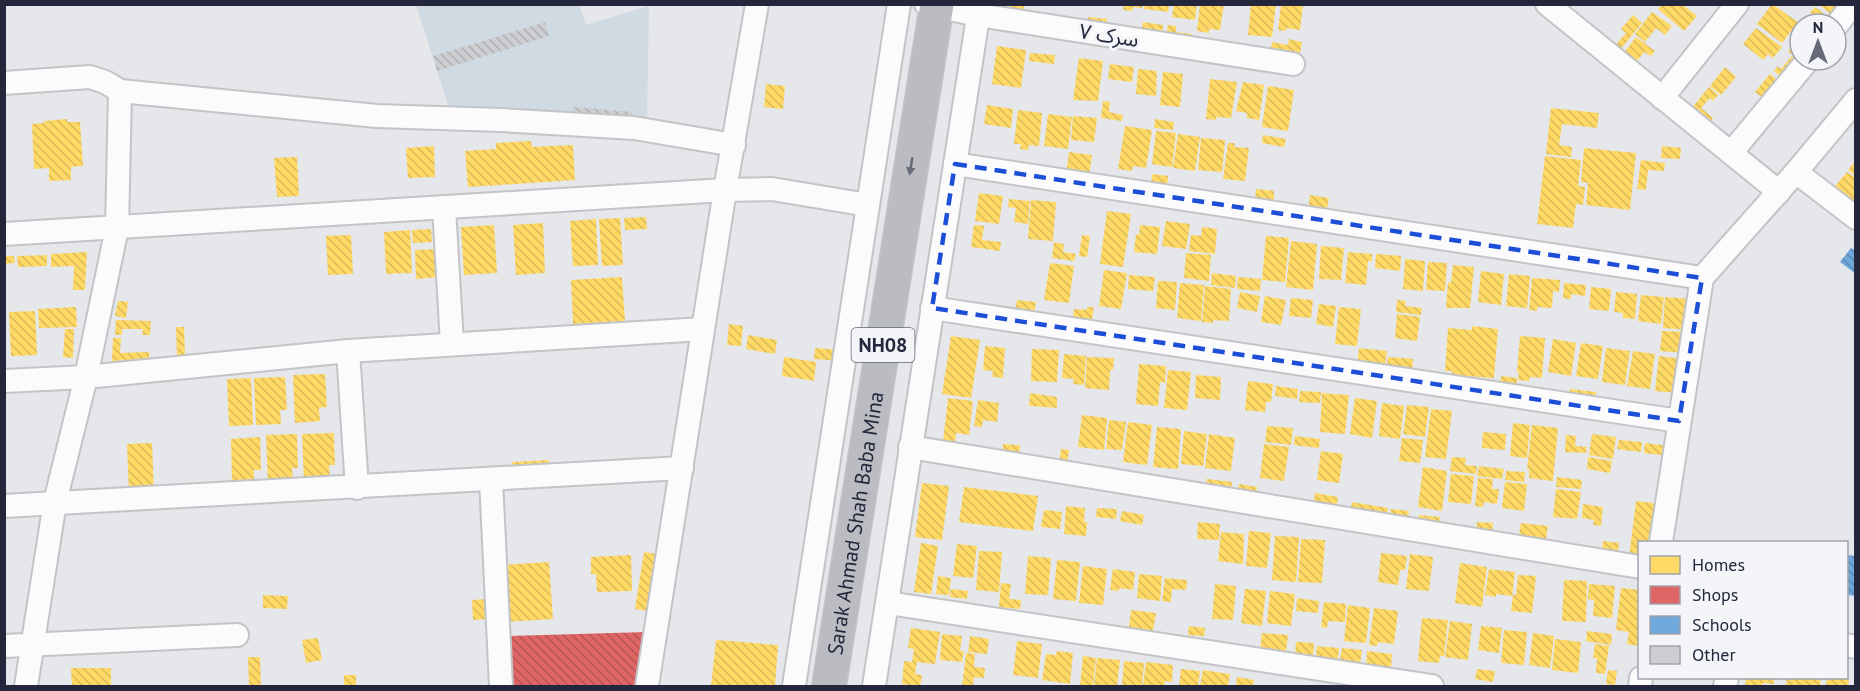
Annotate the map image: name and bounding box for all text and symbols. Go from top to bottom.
north arrow [1788,12,1848,72]
street label: سرک ۷ [1077,17,1141,53]
text: N [1813,17,1823,37]
one-way arrow [906,157,915,176]
road number: NH08 [852,328,914,362]
street label: Sarak Ahmad Shah Baba Mina [821,389,889,657]
legend [1638,541,1848,679]
text: Homes [1692,553,1745,576]
text: Shops [1692,583,1738,606]
text: Schools [1692,613,1752,636]
text: Other [1692,643,1736,666]

